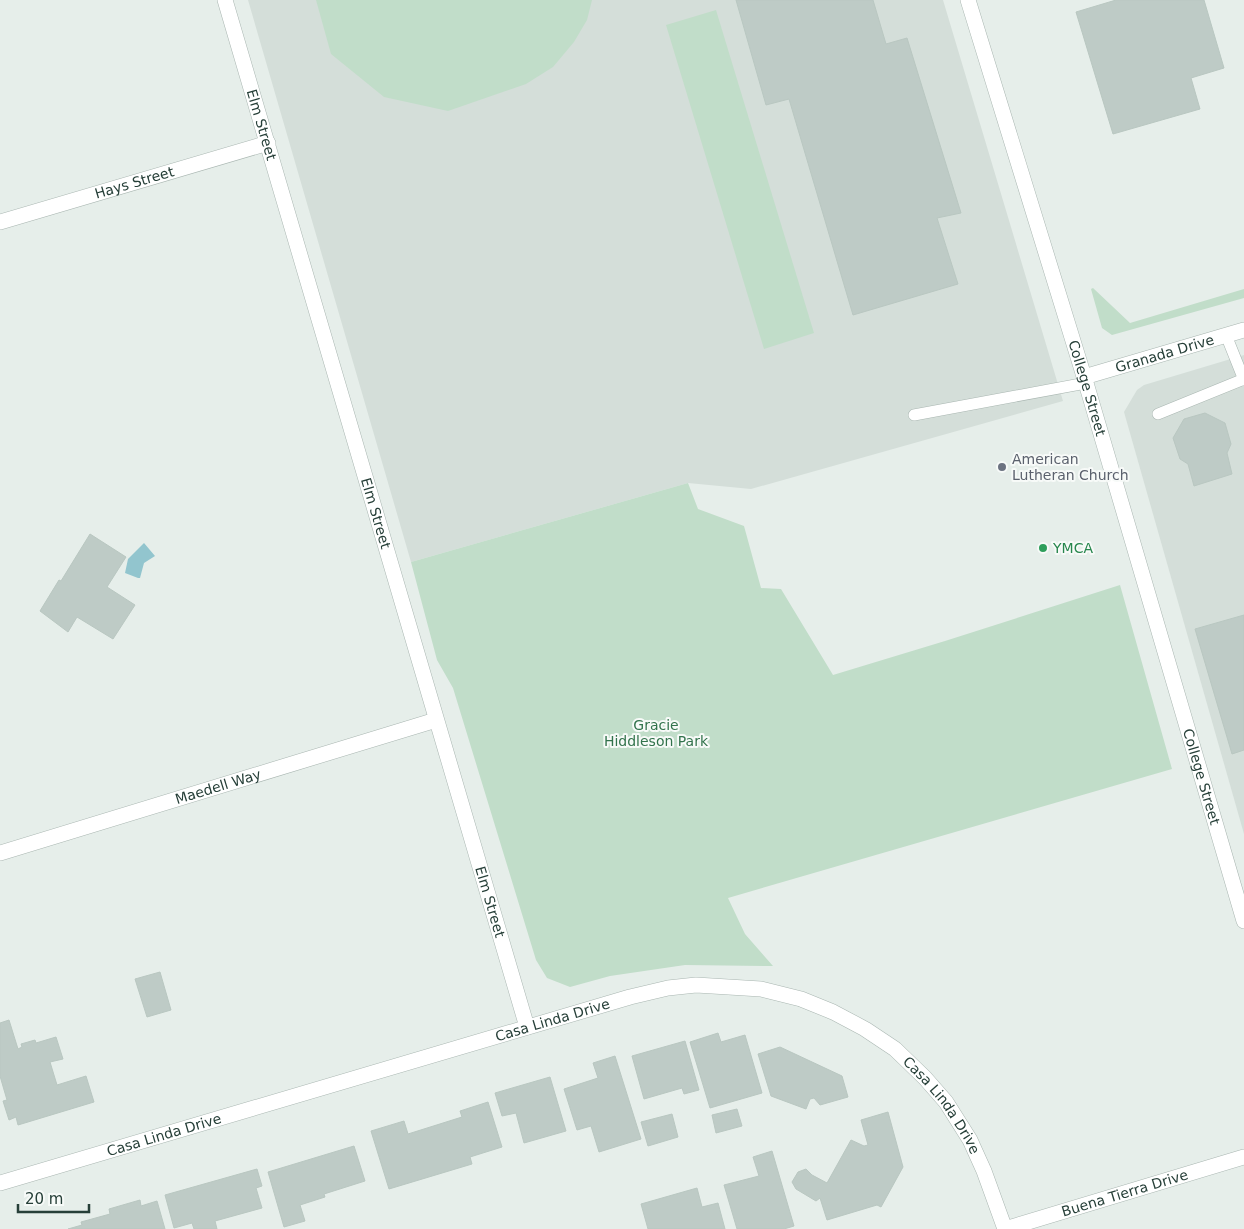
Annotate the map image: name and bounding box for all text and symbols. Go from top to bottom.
street label: Elm Street [244,87,280,163]
street label: Hays Street [93,163,176,202]
street label: Granada Drive [1113,331,1216,375]
street label: College Street [1065,338,1109,438]
place label: American Lutheran Church [1012,451,1129,483]
marker: American Lutheran Church [996,461,1008,473]
street label: Elm Street [358,476,394,551]
place label: YMCA [1052,540,1093,556]
marker: YMCA [1037,542,1049,554]
park label: Gracie Hiddleson Park [604,717,709,749]
street label: College Street [1180,727,1223,827]
street label: Maedell Way [173,766,263,807]
street label: Elm Street [472,864,508,940]
street label: Casa Linda Drive [493,995,612,1044]
street label: Casa Linda Drive [900,1053,983,1156]
street label: Casa Linda Drive [105,1110,223,1159]
street label: Buena Tierra Drive [1059,1166,1190,1220]
scale bar [18,1182,89,1214]
text: 20 m [25,1190,63,1208]

